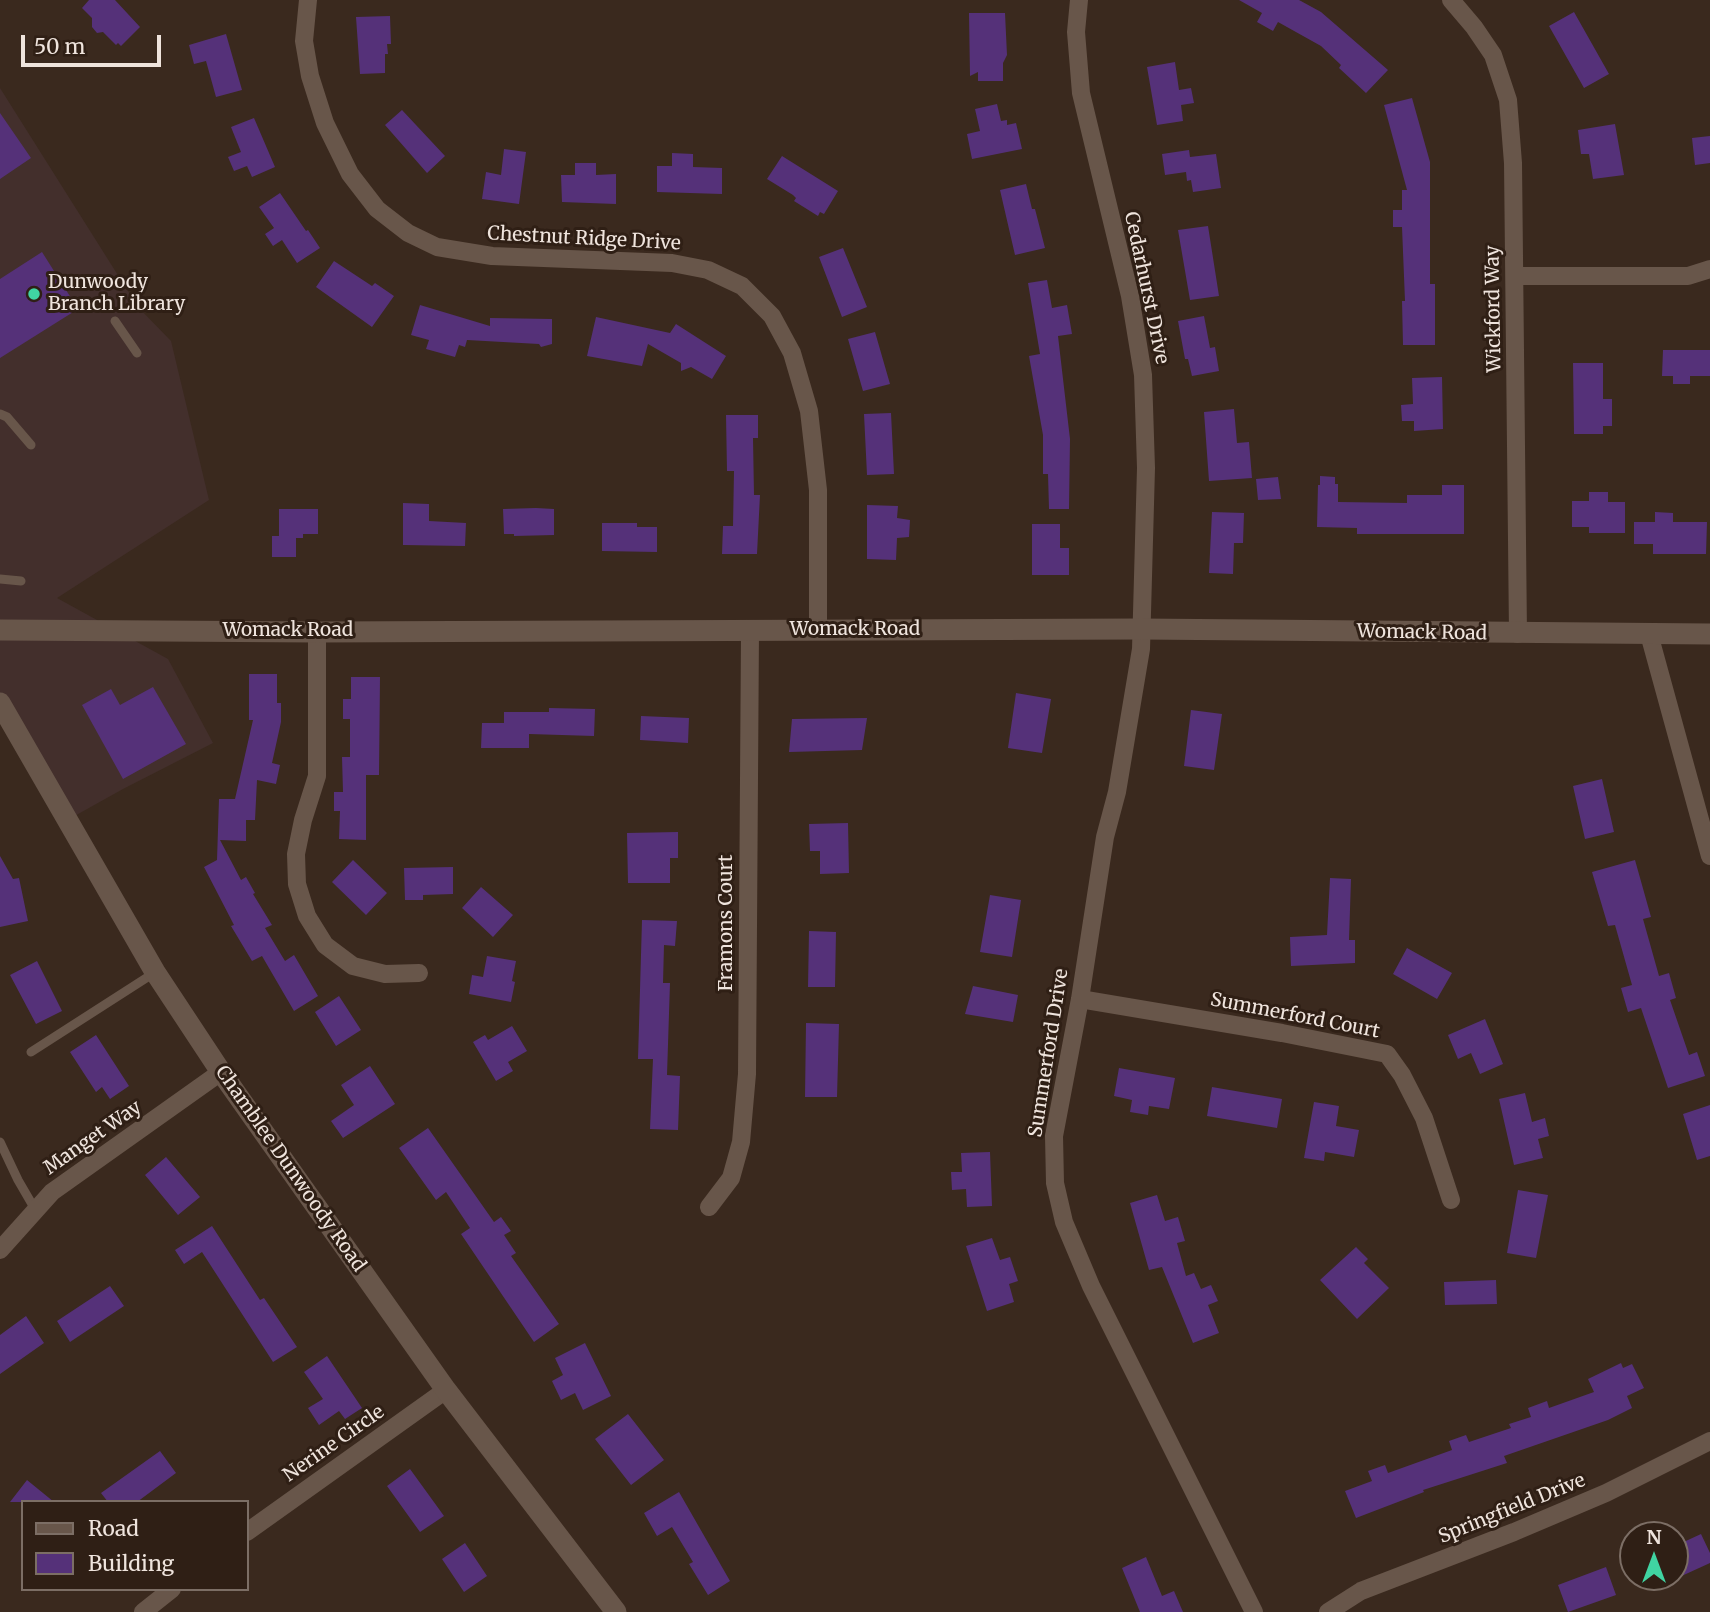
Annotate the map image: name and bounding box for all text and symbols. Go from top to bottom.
scale bar [24,21,164,65]
text: 50 m [34,33,85,60]
street label: Cedarhurst Drive [1119,210,1173,366]
street label: Chestnut Ridge Drive [487,223,681,255]
street label: Wickford Way [1481,245,1507,373]
place label: Dunwoody Branch Library [48,272,185,316]
marker: Dunwoody Branch Library [26,286,42,302]
street label: Womack Road [790,619,920,641]
street label: Womack Road [223,620,353,642]
street label: Womack Road [1357,620,1487,646]
street label: Framons Court [716,855,738,991]
street label: Summerford Drive [1024,967,1074,1139]
street label: Summerford Court [1208,988,1382,1044]
street label: Chamblee Dunwoody Road [210,1062,370,1276]
street label: Manget Way [40,1096,146,1180]
street label: Nerine Circle [279,1401,389,1487]
street label: Springfield Drive [1435,1469,1589,1549]
legend [21,1500,248,1591]
text: Road [88,1515,139,1542]
north arrow [1619,1521,1689,1591]
text: N [1646,1525,1662,1549]
text: Building [88,1550,174,1577]

